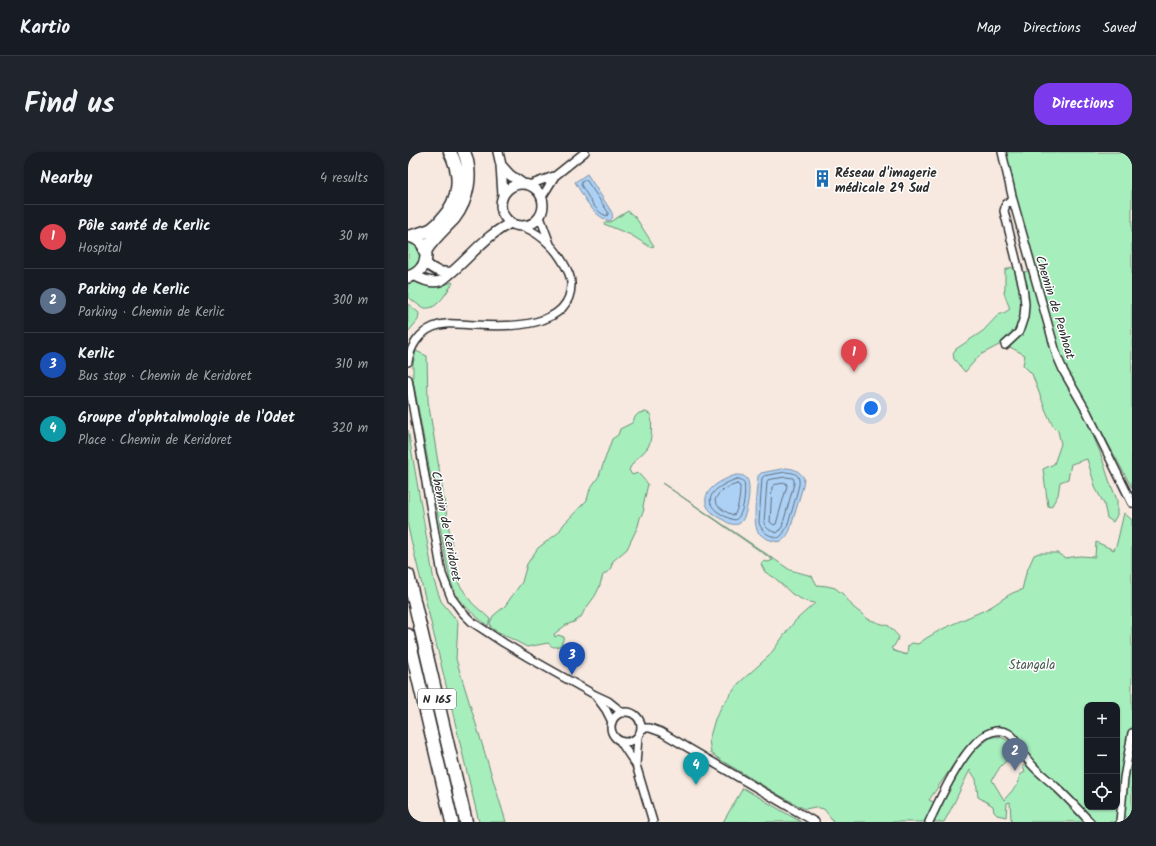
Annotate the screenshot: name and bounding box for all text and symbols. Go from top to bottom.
text: Kartio [20,13,70,43]
text: Map [976,17,1001,39]
text: Directions [1023,17,1081,39]
text: Saved [1103,17,1136,39]
text: Find us [24,82,115,127]
button: Directions [1034,83,1132,125]
place label: Réseau d'imagerie médicale 29 Sud [835,163,937,199]
text: Nearby [40,165,92,192]
text: 4 results [320,168,368,189]
building icon: Réseau d'imagerie médicale 29 Sud [812,169,832,189]
text: Pôle santé de Kerlic [78,214,211,238]
text: 1 [51,226,55,247]
text: 30 m [339,226,368,247]
text: Hospital [78,238,122,259]
street label: Chemin de Penhoat [1029,253,1081,363]
text: Parking de Kerlic [78,278,190,302]
text: 2 [49,290,57,311]
text: 300 m [332,290,368,311]
text: Parking · Chemin de Kerlic [78,302,225,323]
pin: 1 [841,339,867,372]
text: Kerlic [78,342,115,366]
text: 3 [49,354,57,375]
text: 310 m [334,354,368,375]
text: Bus stop · Chemin de Keridoret [78,366,252,387]
your location [861,398,881,418]
text: Groupe d'ophtalmologie de l'Odet [78,406,295,430]
text: 4 [49,418,57,439]
text: 320 m [331,418,368,439]
text: Place · Chemin de Keridoret [78,430,232,451]
street label: Chemin de Keridoret [425,469,467,584]
pin: 3 [559,642,585,675]
park label: Stangala [1009,655,1055,676]
road number: N 165 [418,689,456,709]
map controls [1084,702,1120,810]
button: + [1084,702,1120,738]
pin: 2 [1002,738,1028,771]
button: − [1084,738,1120,774]
pin: 4 [683,752,709,785]
button: locate [1084,774,1120,810]

